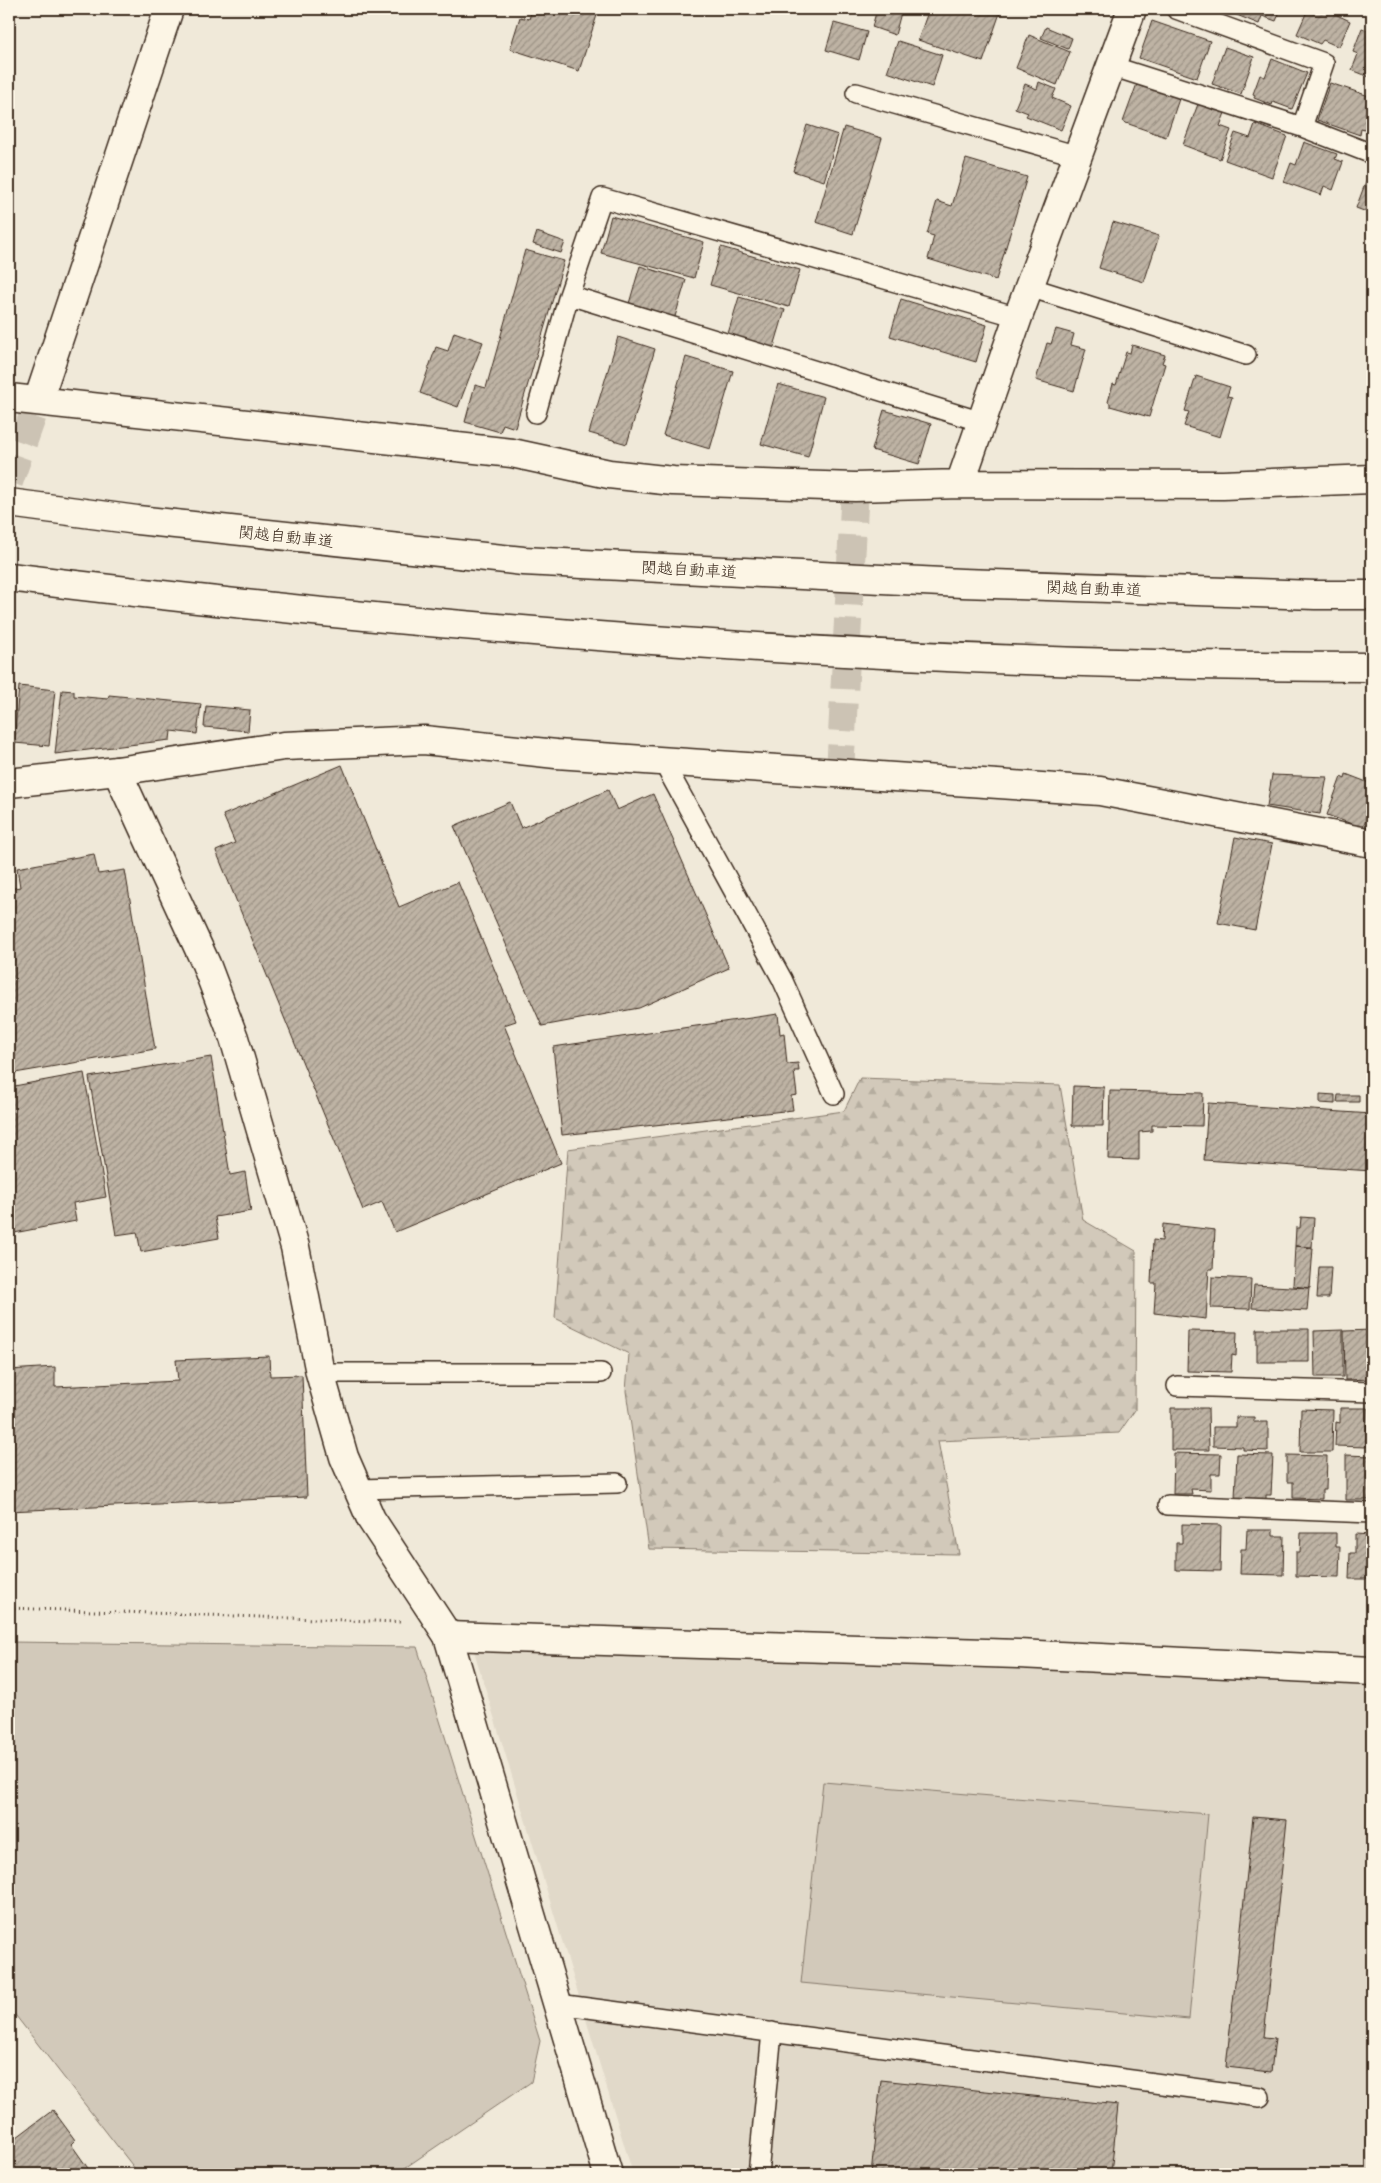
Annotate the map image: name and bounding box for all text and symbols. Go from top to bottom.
street label: 関越自動車道 [237,520,335,552]
street label: 関越自動車道 [640,556,738,582]
street label: 関越自動車道 [1046,575,1142,601]

